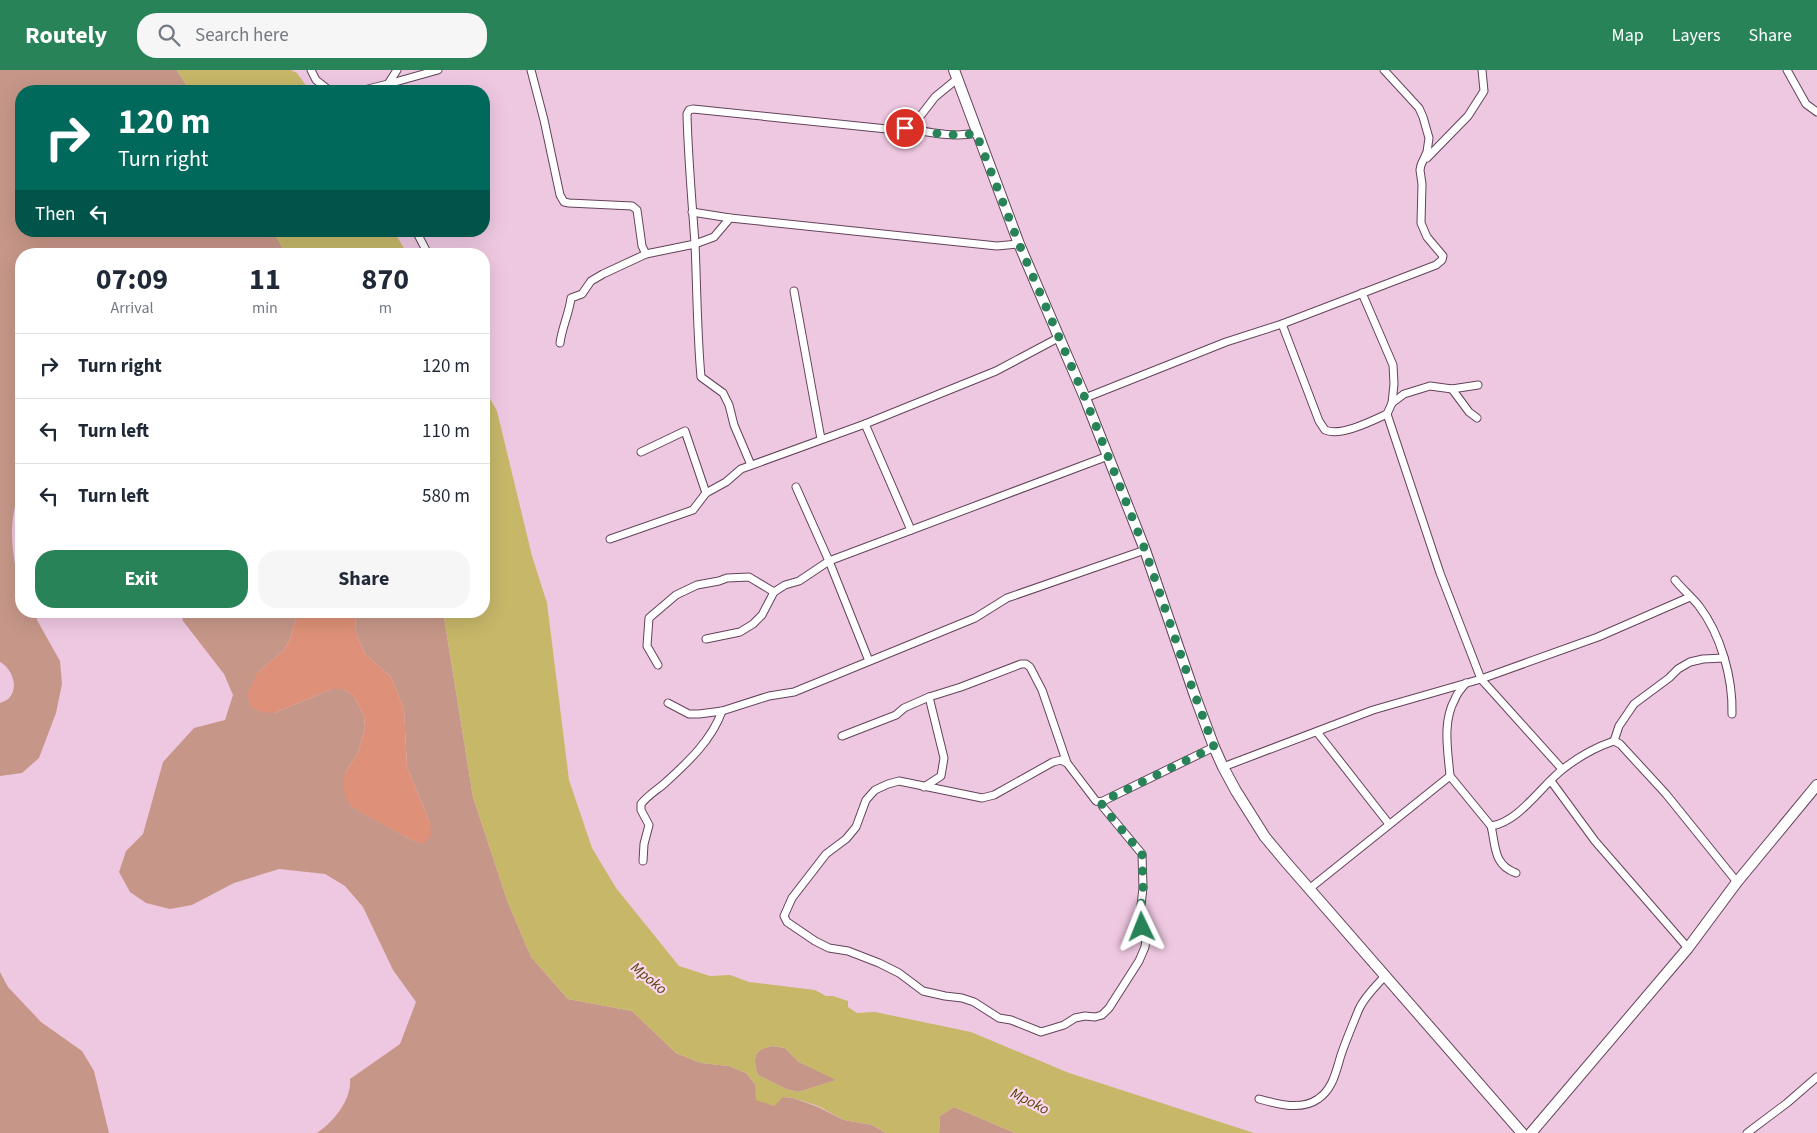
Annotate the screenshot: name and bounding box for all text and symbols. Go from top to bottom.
search box [137,13,487,58]
text: Routely [25,18,107,53]
icon: search [155,21,183,49]
text: Search here [195,22,289,49]
text: Map [1612,23,1644,48]
text: Layers [1672,23,1721,48]
text: Share [1749,23,1792,48]
text: 120 m [118,97,210,147]
icon: right [35,105,100,170]
pin [884,107,926,149]
icon: arrive [891,114,919,142]
text: Turn right [118,143,208,175]
icon: left [85,200,113,228]
text: Then [35,201,75,228]
text: 07:09 [96,258,168,301]
text: 11 [249,258,281,301]
text: 870 [362,258,409,301]
text: Arrival [111,297,154,319]
text: min [252,297,278,319]
text: m [379,297,392,319]
icon: right [35,352,63,380]
text: Turn right [78,353,162,380]
text: 120 m [422,353,470,380]
icon: left [35,417,63,445]
text: Turn left [78,418,149,445]
text: 110 m [422,418,470,445]
icon: left [35,482,63,510]
text: Turn left [78,483,149,510]
text: 580 m [422,483,470,510]
button: Exit [35,550,248,608]
button: Share [258,550,470,608]
position arrow [1115,900,1167,952]
water label: Mpoko [626,957,671,1000]
water label: Mpoko [1007,1083,1053,1120]

